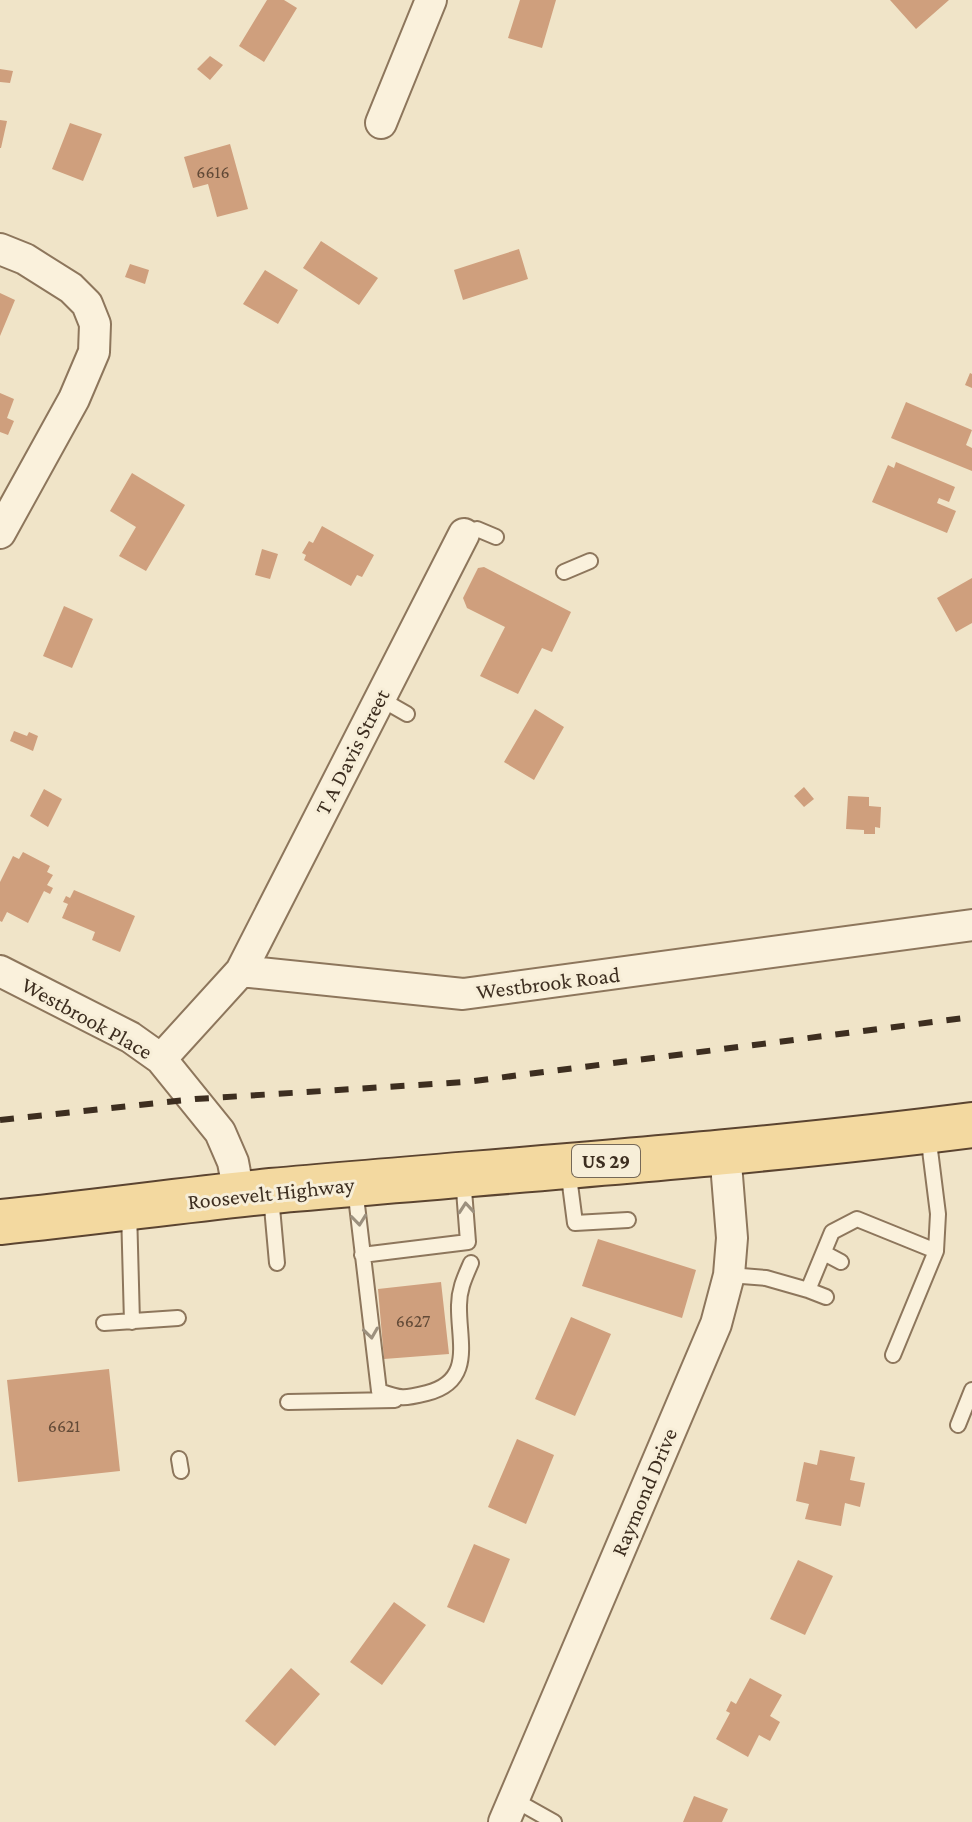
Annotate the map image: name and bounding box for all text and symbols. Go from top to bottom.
house number: 6616 [196,162,230,182]
street label: T A Davis Street [310,684,395,819]
street label: Westbrook Road [475,962,622,1004]
street label: Westbrook Place [17,972,157,1064]
road number: US 29 [572,1145,640,1177]
street label: Roosevelt Highway [186,1172,357,1214]
one-way arrow [458,1201,475,1214]
one-way arrow [350,1213,367,1226]
house number: 6627 [396,1311,430,1331]
one-way arrow [362,1326,379,1340]
house number: 6621 [48,1416,80,1436]
street label: Raymond Drive [606,1424,682,1560]

